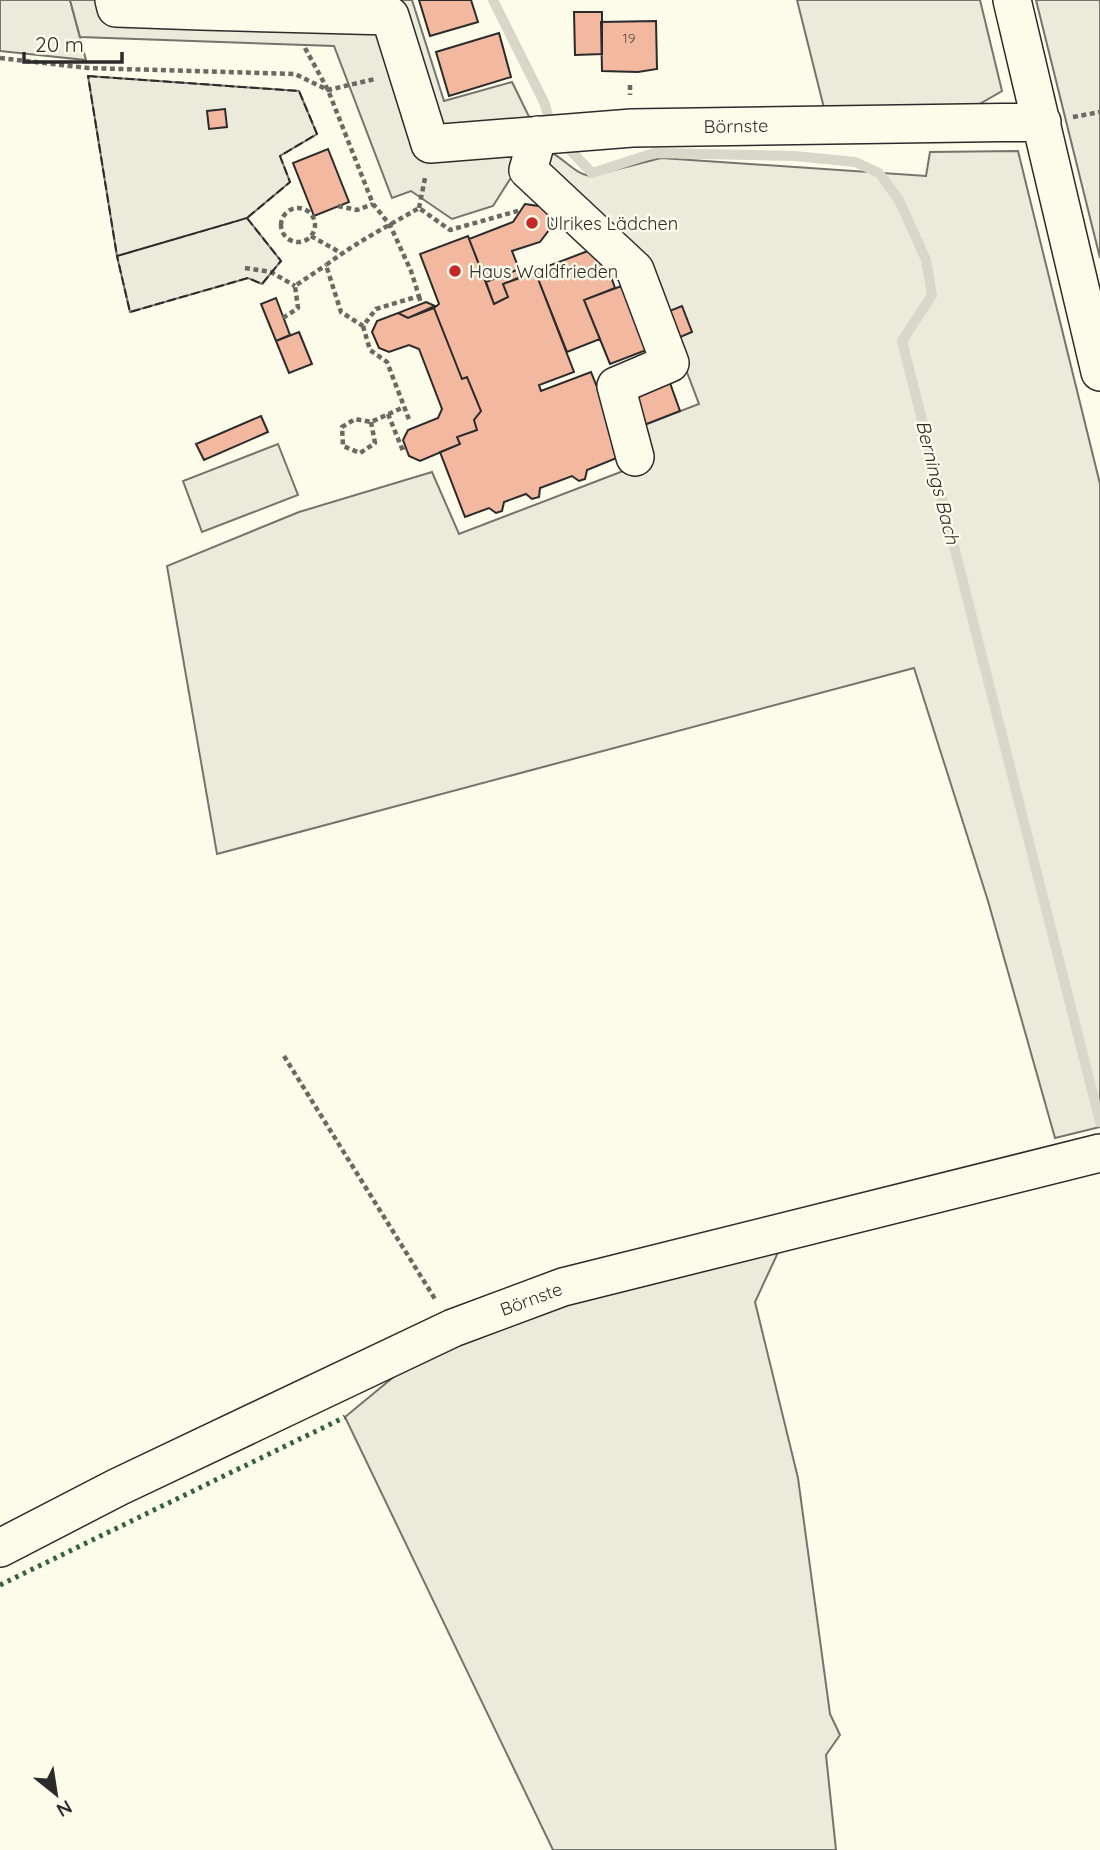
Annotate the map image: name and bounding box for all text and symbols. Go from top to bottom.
scale bar [24,21,122,65]
house number: 19 [623,29,636,47]
text: 20 m [35,31,84,57]
street label: Börnste [704,114,768,138]
place label: Ulrikes Lädchen [546,212,678,235]
marker: Ulrikes Lädchen [524,215,540,231]
place label: Haus Waldfrieden [469,260,618,283]
marker: Haus Waldfrieden [447,263,463,279]
water label: Bernings Bach [911,418,965,548]
street label: Börnste [497,1277,565,1321]
north arrow [21,1759,91,1829]
text: N [52,1795,77,1823]

